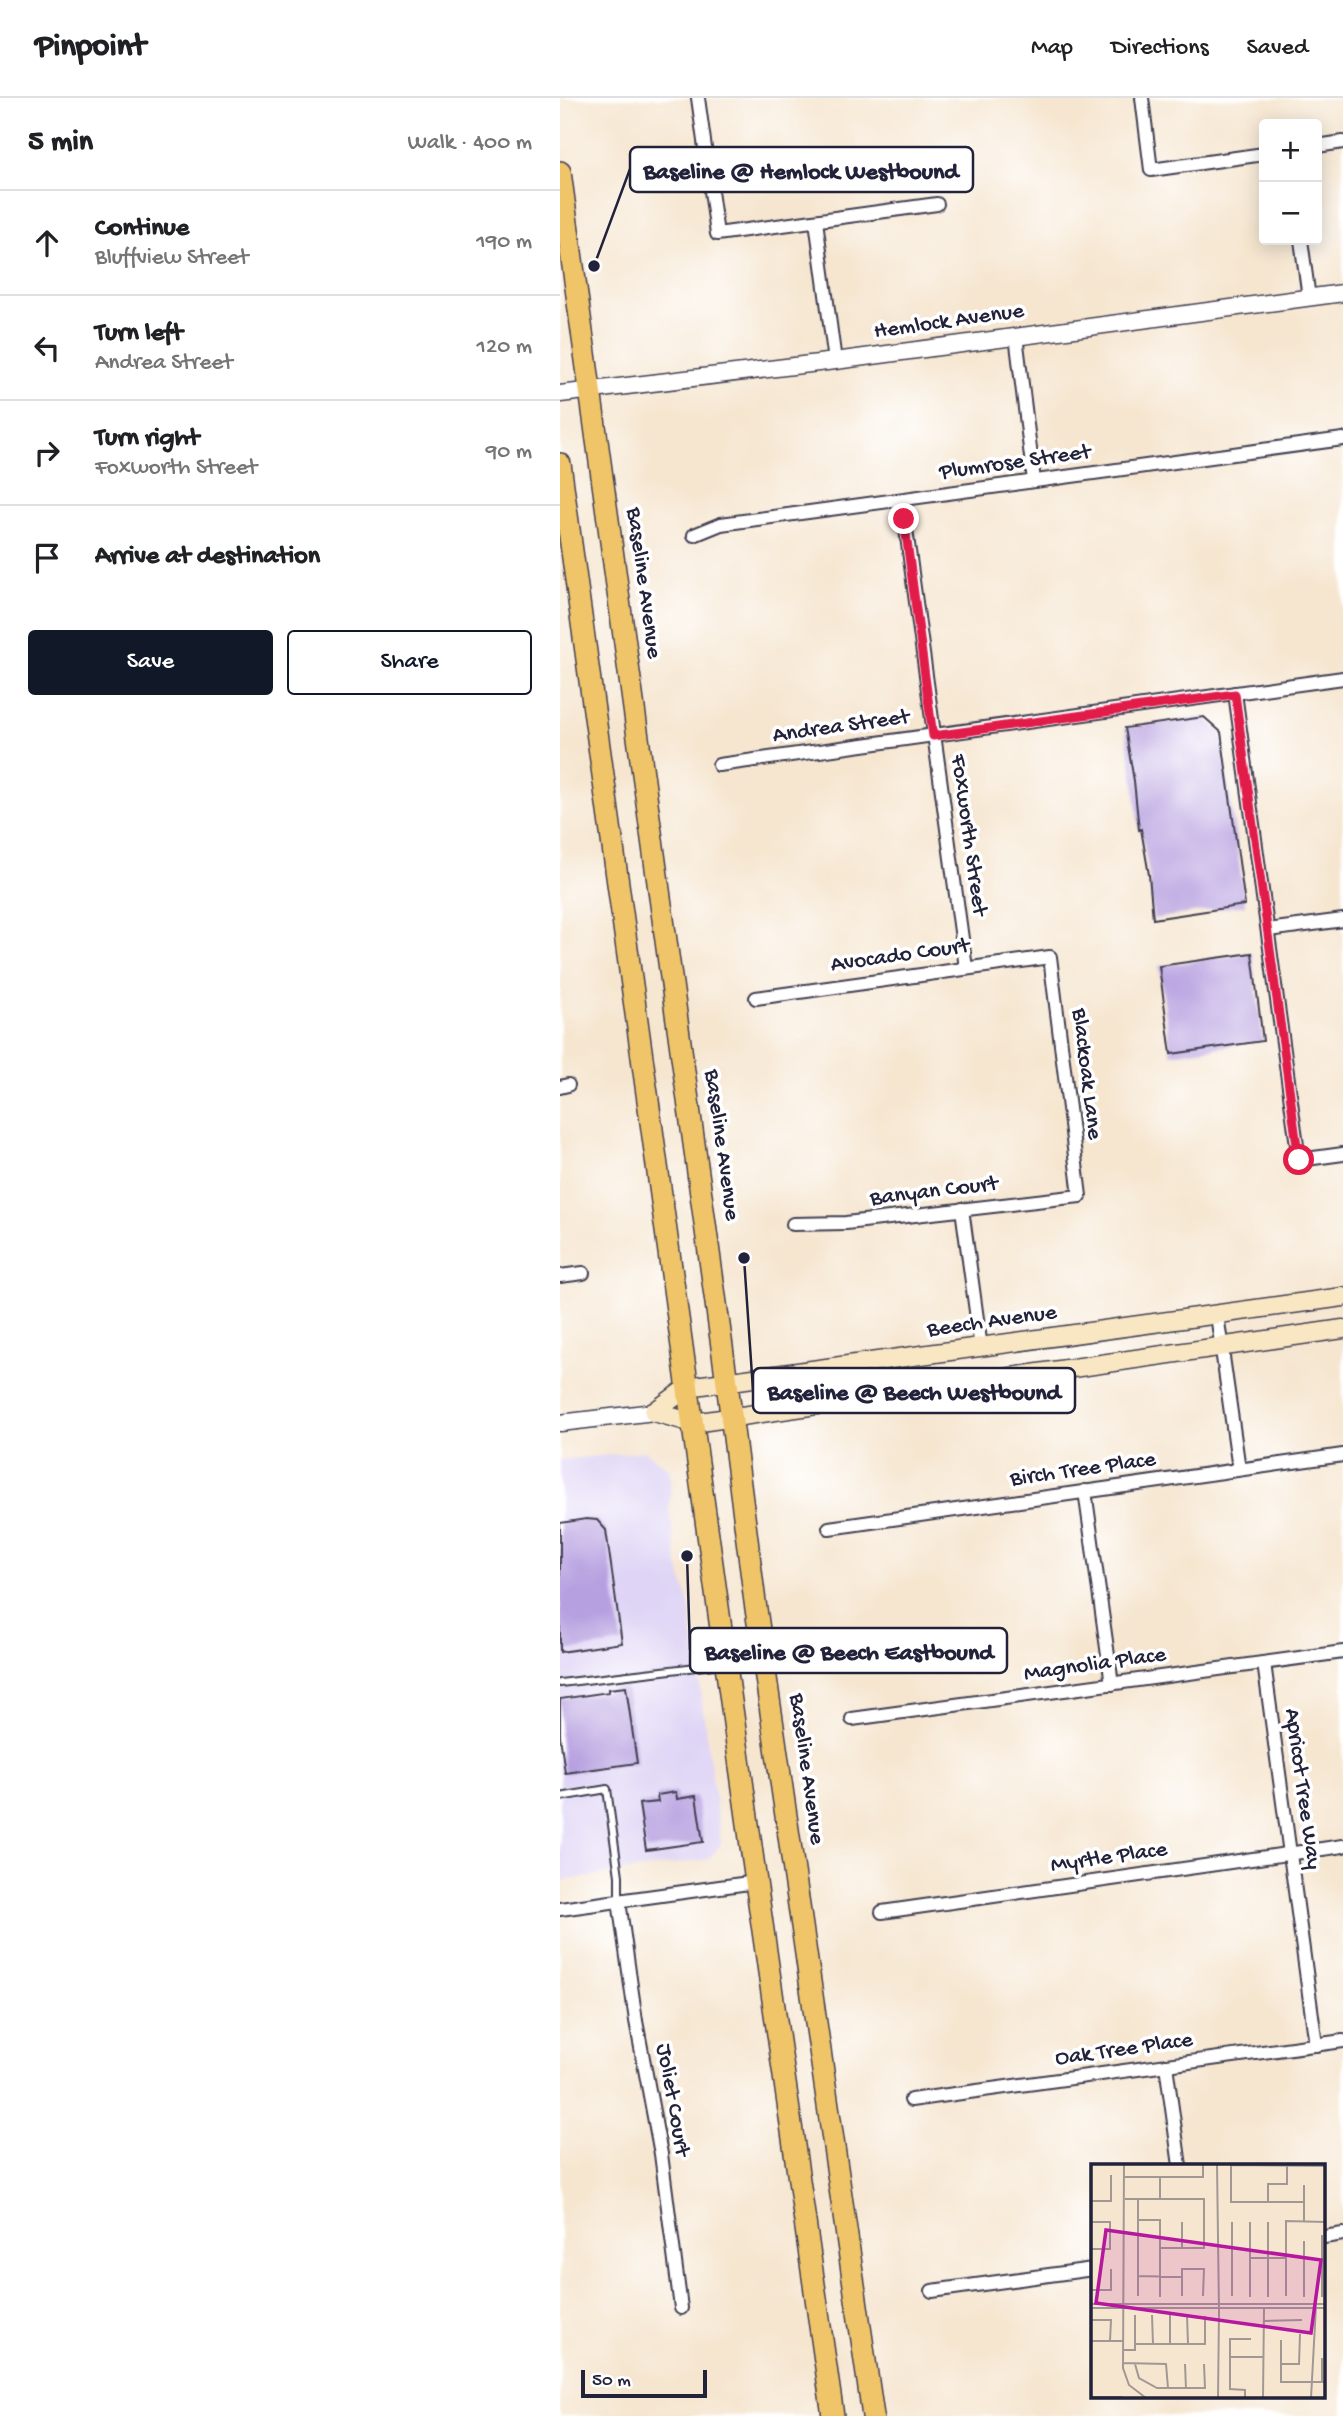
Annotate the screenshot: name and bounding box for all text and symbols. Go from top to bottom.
text: Pinpoint [35,29,146,67]
text: Map [1031,34,1073,63]
text: Directions [1111,34,1209,63]
text: Saved [1247,34,1308,63]
map controls [1259,119,1322,245]
button: + [1259,119,1322,182]
text: 5 min [28,126,93,161]
text: Walk · 400 m [407,130,532,157]
callout: Baseline @ Hemlock Westbound [630,147,973,192]
text: Baseline @ Hemlock Westbound [643,159,961,188]
button: − [1259,182,1322,245]
text: Continue [95,214,189,245]
icon: ahead [28,224,66,262]
text: 190 m [476,229,532,256]
text: Bluffview Street [95,245,248,272]
street label: Hemlock Avenue [872,298,1027,346]
text: Turn left [95,319,183,350]
icon: left [28,329,66,367]
text: 120 m [477,334,532,361]
text: Andrea Street [95,350,233,377]
text: Turn right [95,424,199,455]
icon: right [28,434,66,472]
text: 90 m [486,439,532,466]
street label: Plumrose Street [937,439,1094,487]
text: Foxworth Street [95,455,257,482]
route end [888,503,919,534]
street label: Baseline Avenue [619,505,667,661]
icon: arrive [28,539,66,577]
text: Arrive at destination [95,542,320,573]
button: Save [28,630,273,695]
button: Share [287,630,532,695]
street label: Andrea Street [771,704,913,750]
street label: Foxworth Street [943,752,993,919]
street label: Avocado Court [829,933,973,979]
street label: Blackoak Lane [1064,1006,1108,1142]
street label: Baseline Avenue [697,1067,745,1223]
route start [1283,1144,1314,1175]
street label: Banyan Court [868,1171,1001,1213]
street label: Beech Avenue [925,1299,1059,1345]
callout: Baseline @ Beech Westbound [753,1368,1075,1413]
text: Baseline @ Beech Westbound [766,1380,1064,1409]
street label: Birch Tree Place [1007,1446,1159,1494]
callout: Baseline @ Beech Eastbound [690,1628,1007,1673]
text: Baseline @ Beech Eastbound [704,1640,996,1669]
street label: Magnolia Place [1022,1642,1169,1688]
street label: Baseline Avenue [782,1691,830,1847]
street label: Apricot Tree Way [1277,1707,1327,1871]
street label: Myrtle Place [1049,1836,1170,1880]
street label: Oak Tree Place [1053,2027,1196,2073]
street label: Joliet Court [649,2042,695,2160]
inset map [1091,2164,1326,2398]
scale bar [581,2367,707,2399]
text: 50 m [592,2370,631,2393]

